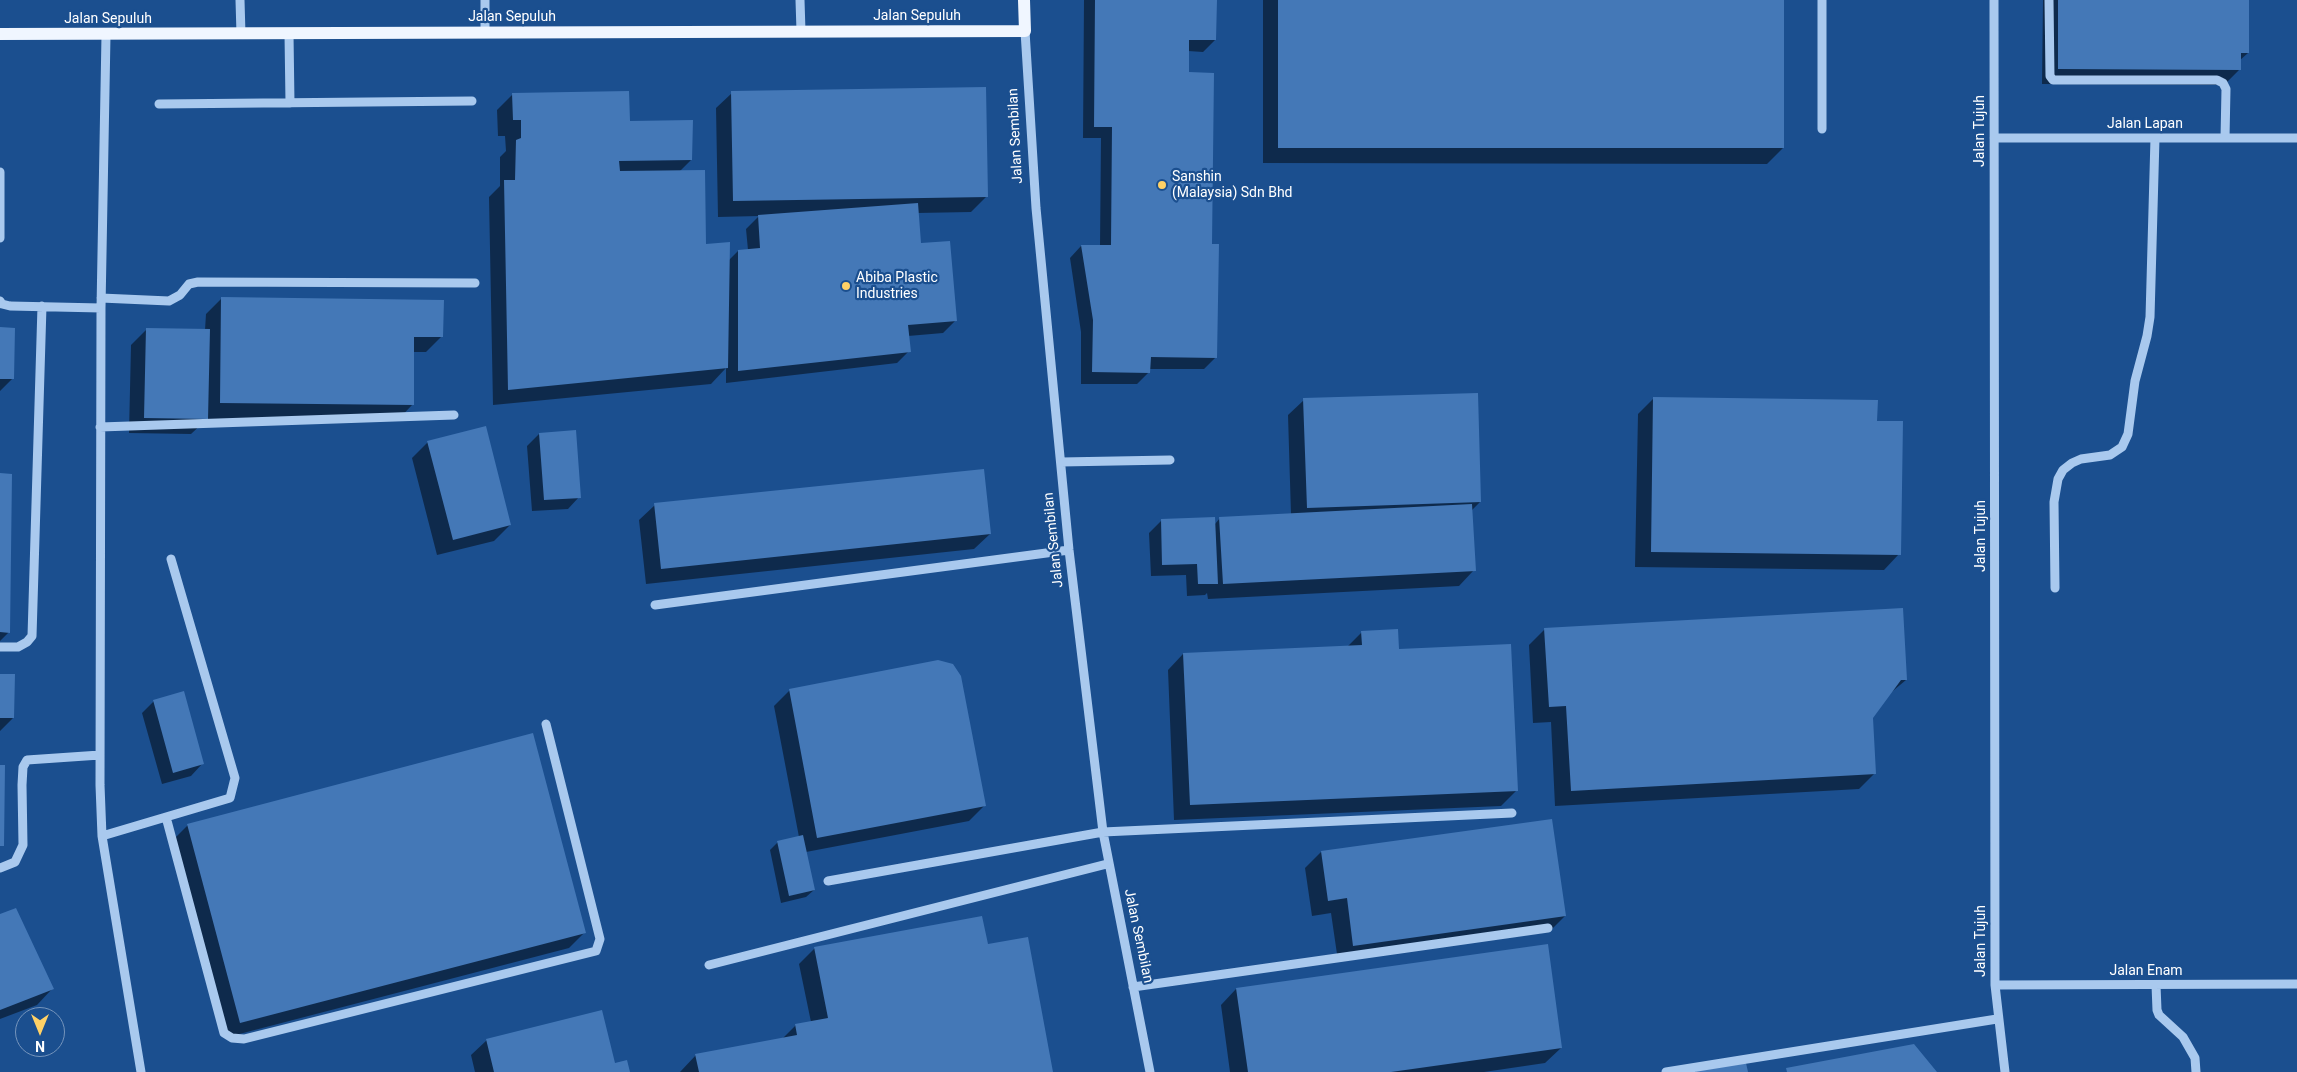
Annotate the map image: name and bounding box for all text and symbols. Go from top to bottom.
street label: Jalan Sepuluh [873,8,961,24]
street label: Jalan Sepuluh [468,9,556,25]
street label: Jalan Sepuluh [64,11,152,27]
street label: Jalan Sembilan [1005,88,1027,184]
street label: Jalan Tujuh [1972,95,1988,167]
street label: Jalan Lapan [2107,116,2183,132]
place label: Sanshin (Malaysia) Sdn Bhd [1172,169,1293,202]
marker: Sanshin (Malaysia) Sdn Bhd [1156,179,1168,191]
place label: Abiba Plastic Industries [856,270,938,302]
marker: Abiba Plastic Industries [840,280,852,292]
street label: Jalan Sembilan [1041,492,1067,588]
street label: Jalan Tujuh [1973,500,1989,572]
street label: Jalan Sembilan [1120,888,1156,984]
street label: Jalan Tujuh [1973,905,1989,977]
street label: Jalan Enam [2109,963,2183,979]
north arrow [15,1007,65,1057]
text: N [35,1038,45,1054]

